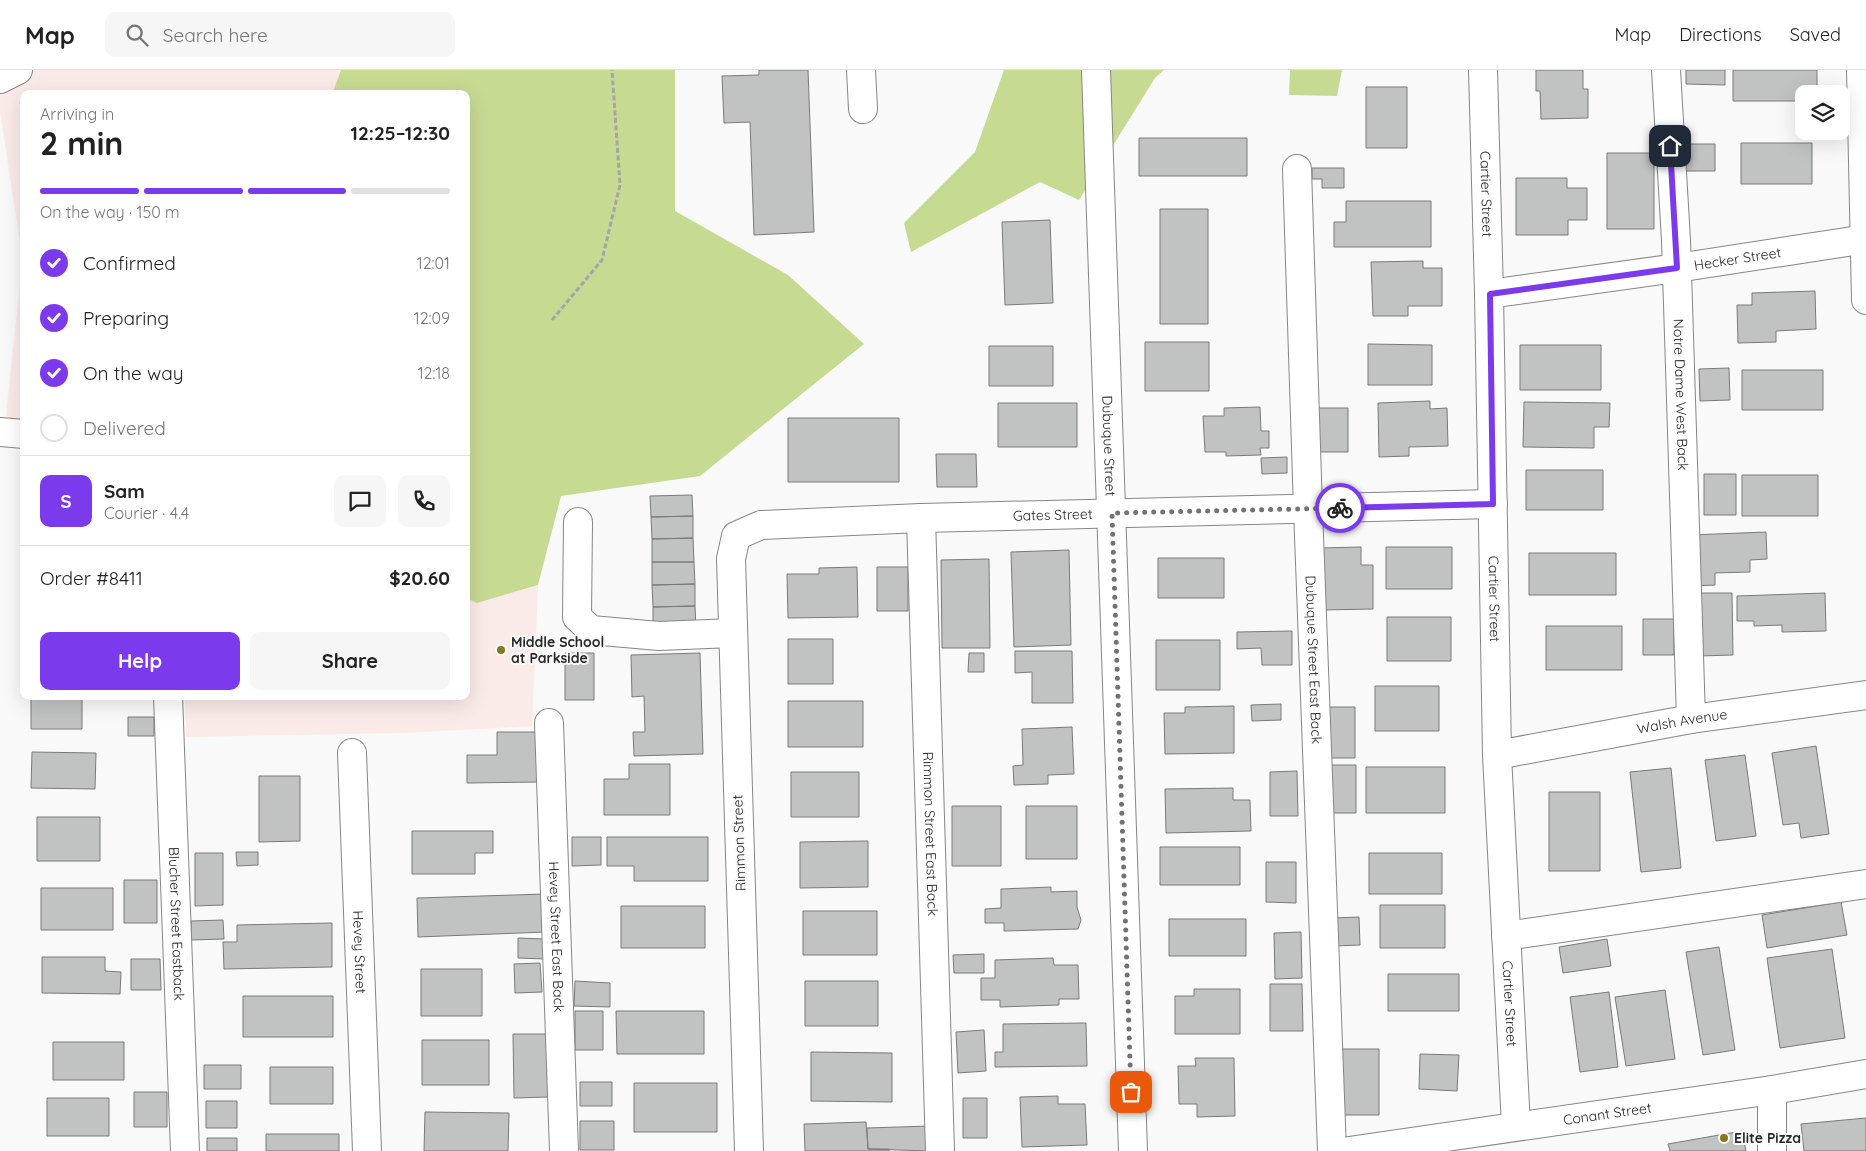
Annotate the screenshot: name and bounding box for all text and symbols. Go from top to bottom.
search box [105,12,455,57]
text: Map [25,20,75,50]
icon: search [123,21,151,49]
text: Search here [163,23,268,47]
text: Map [1614,23,1651,46]
text: Directions [1679,23,1762,46]
text: Saved [1790,23,1841,46]
map controls [1795,85,1850,140]
button: layers [1795,85,1850,140]
text: Arriving in [40,104,114,124]
text: 12:25–12:30 [351,121,450,145]
text: 2 min [40,123,123,163]
pin [1649,125,1691,167]
icon: home [1656,132,1684,160]
street label: Cartier Street [1476,151,1496,238]
text: On the way · 150 m [40,202,180,222]
street label: Hecker Street [1693,243,1783,274]
icon: check [40,249,68,277]
text: Confirmed [83,251,176,275]
text: 12:01 [417,253,450,273]
icon: check [40,304,68,332]
text: Preparing [83,306,169,330]
text: 12:09 [414,308,450,328]
street label: Notre Dame West Back [1669,318,1692,471]
icon: check [40,359,68,387]
text: On the way [83,361,184,385]
text: 12:18 [418,363,450,383]
street label: Dubuque Street [1098,395,1120,497]
text: Delivered [83,416,166,440]
button: chat [334,475,386,527]
button: phone [398,475,450,527]
text: Sam [104,479,145,503]
courier [1315,483,1365,533]
text: S [60,489,72,513]
icon: bike [1326,494,1354,522]
text: Courier · 4.4 [104,503,189,523]
street label: Gates Street [1013,505,1093,525]
street label: Cartier Street [1485,556,1504,642]
text: Order #8411 [40,566,143,590]
text: $20.60 [389,566,450,590]
street label: Dubuque Street East Back [1301,575,1326,744]
button: Help [40,632,240,690]
button: Share [250,632,450,690]
place label: Middle School at Parkside [511,633,604,667]
marker: Middle School at Parkside [495,644,507,656]
street label: Walsh Avenue [1635,705,1728,738]
street label: Rimmon Street East Back [919,751,942,916]
street label: Rimmon Street [728,794,750,892]
street label: Blucher Street Eastback [165,846,188,1001]
street label: Hevey Street East Back [545,861,568,1013]
street label: Hevey Street [349,910,370,994]
street label: Cartier Street [1499,960,1521,1047]
pin [1110,1071,1152,1113]
icon: bag [1117,1078,1145,1106]
street label: Conant Street [1562,1098,1653,1129]
place label: Elite Pizza [1734,1129,1801,1147]
marker: Elite Pizza [1718,1132,1730,1144]

